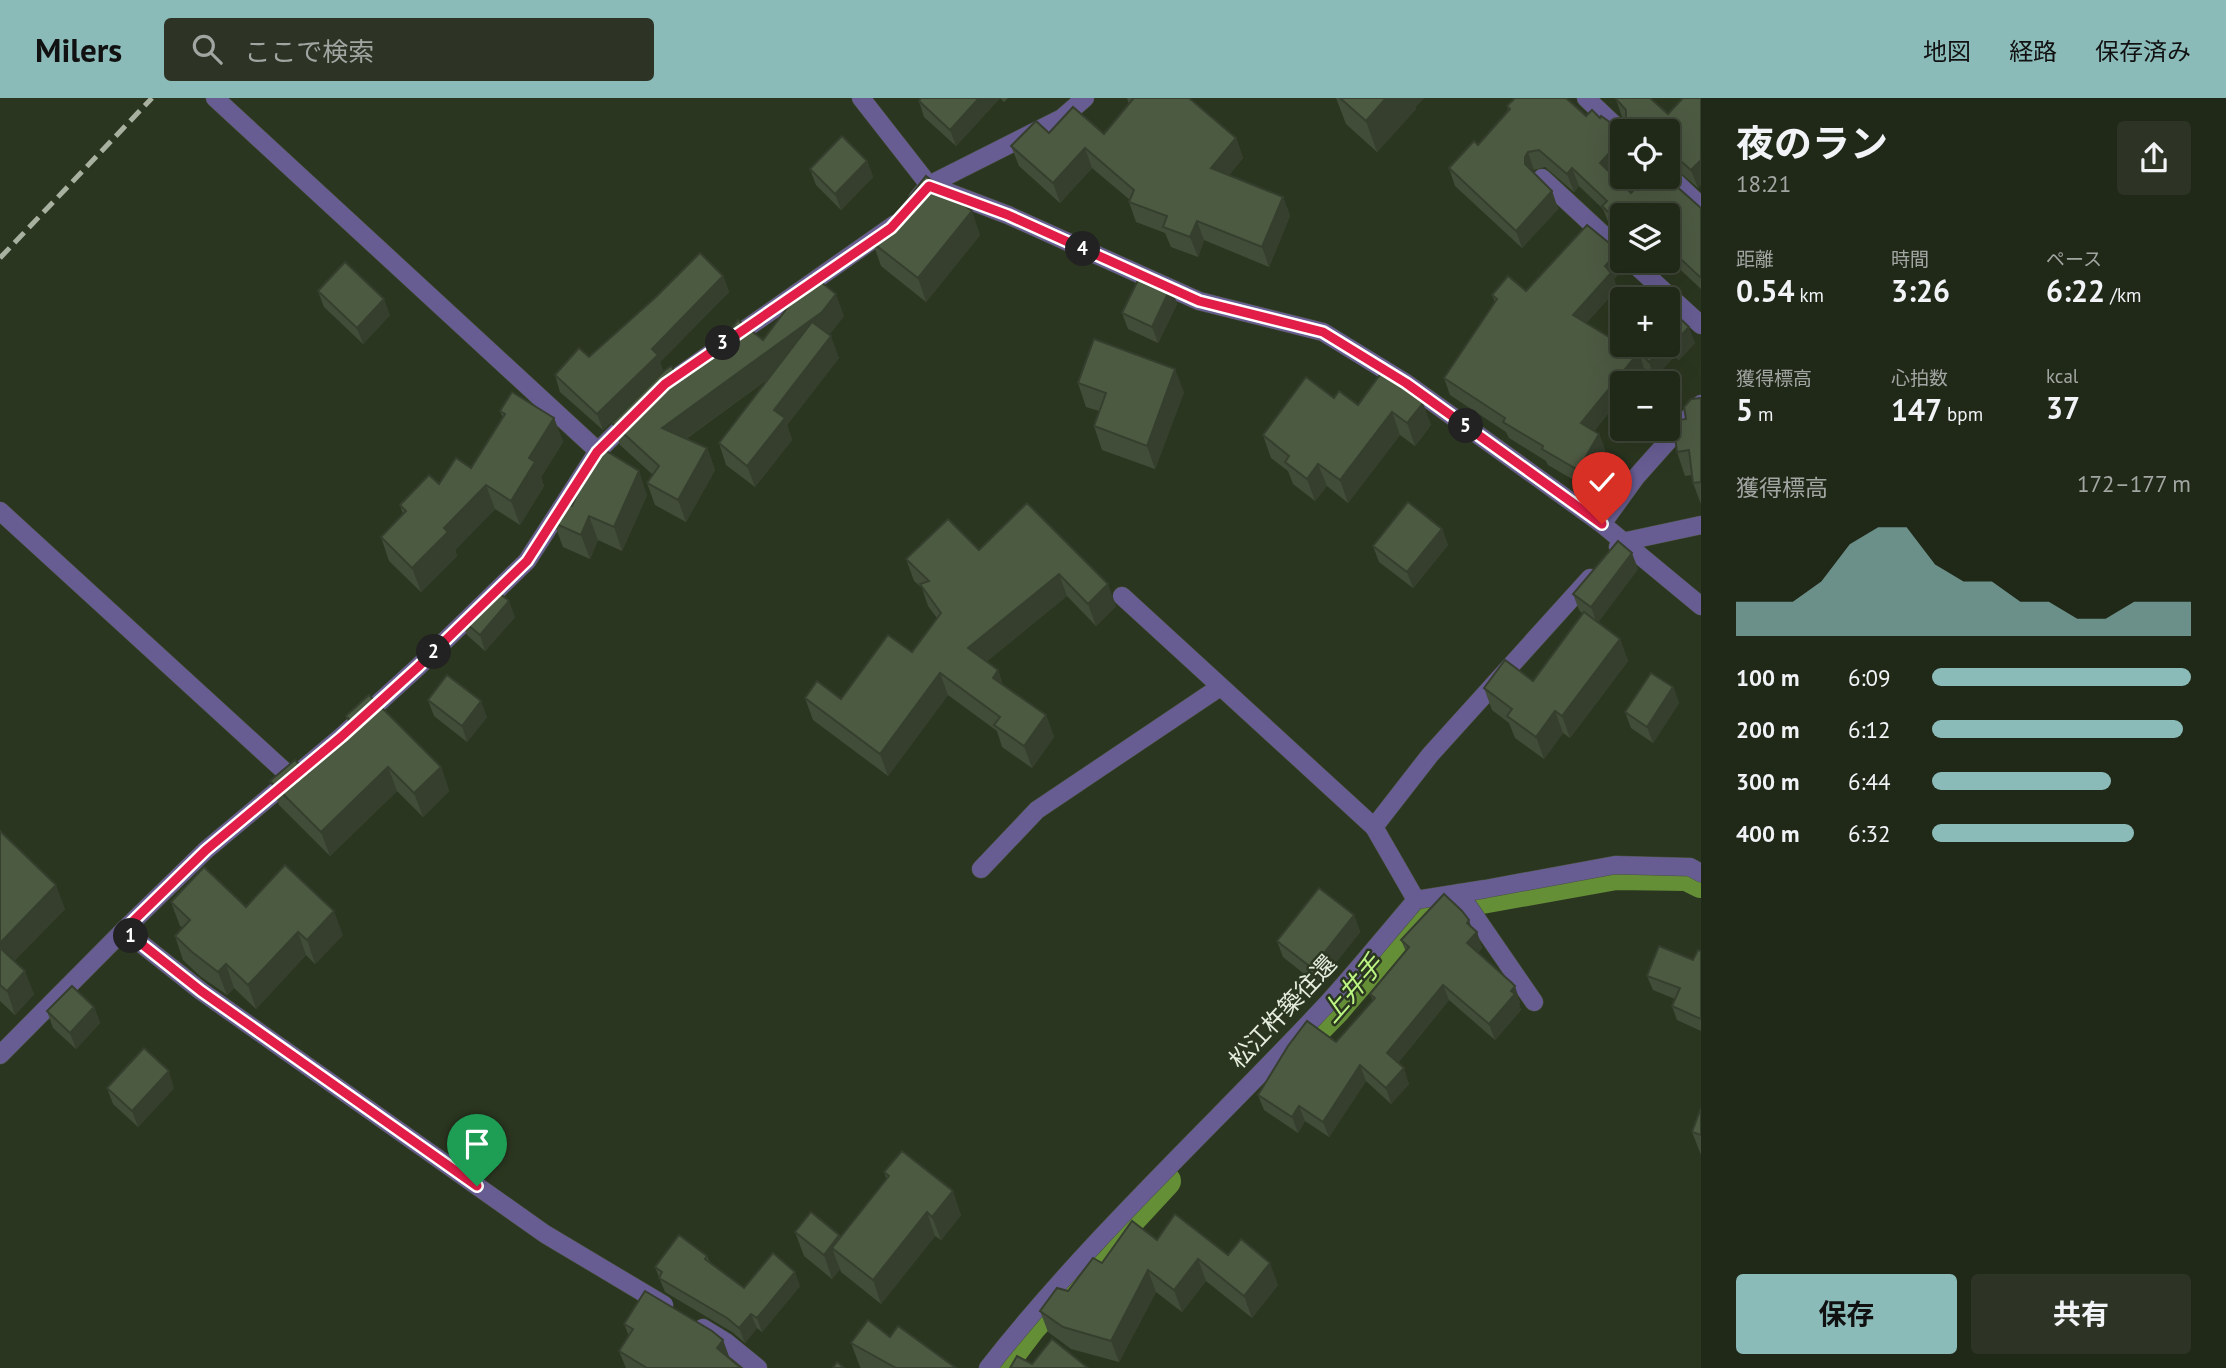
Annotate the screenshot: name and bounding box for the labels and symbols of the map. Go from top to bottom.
pin: 4 [1066,232,1100,266]
pin: 3 [706,326,740,360]
pin: 5 [1448,408,1484,444]
pin [1572,452,1632,524]
pin: 2 [416,634,452,670]
pin: 1 [114,918,148,954]
water label: 上井手 [1314,947,1391,1029]
street label: 松江杵築往還 [1222,948,1343,1075]
pin [447,1114,507,1186]

